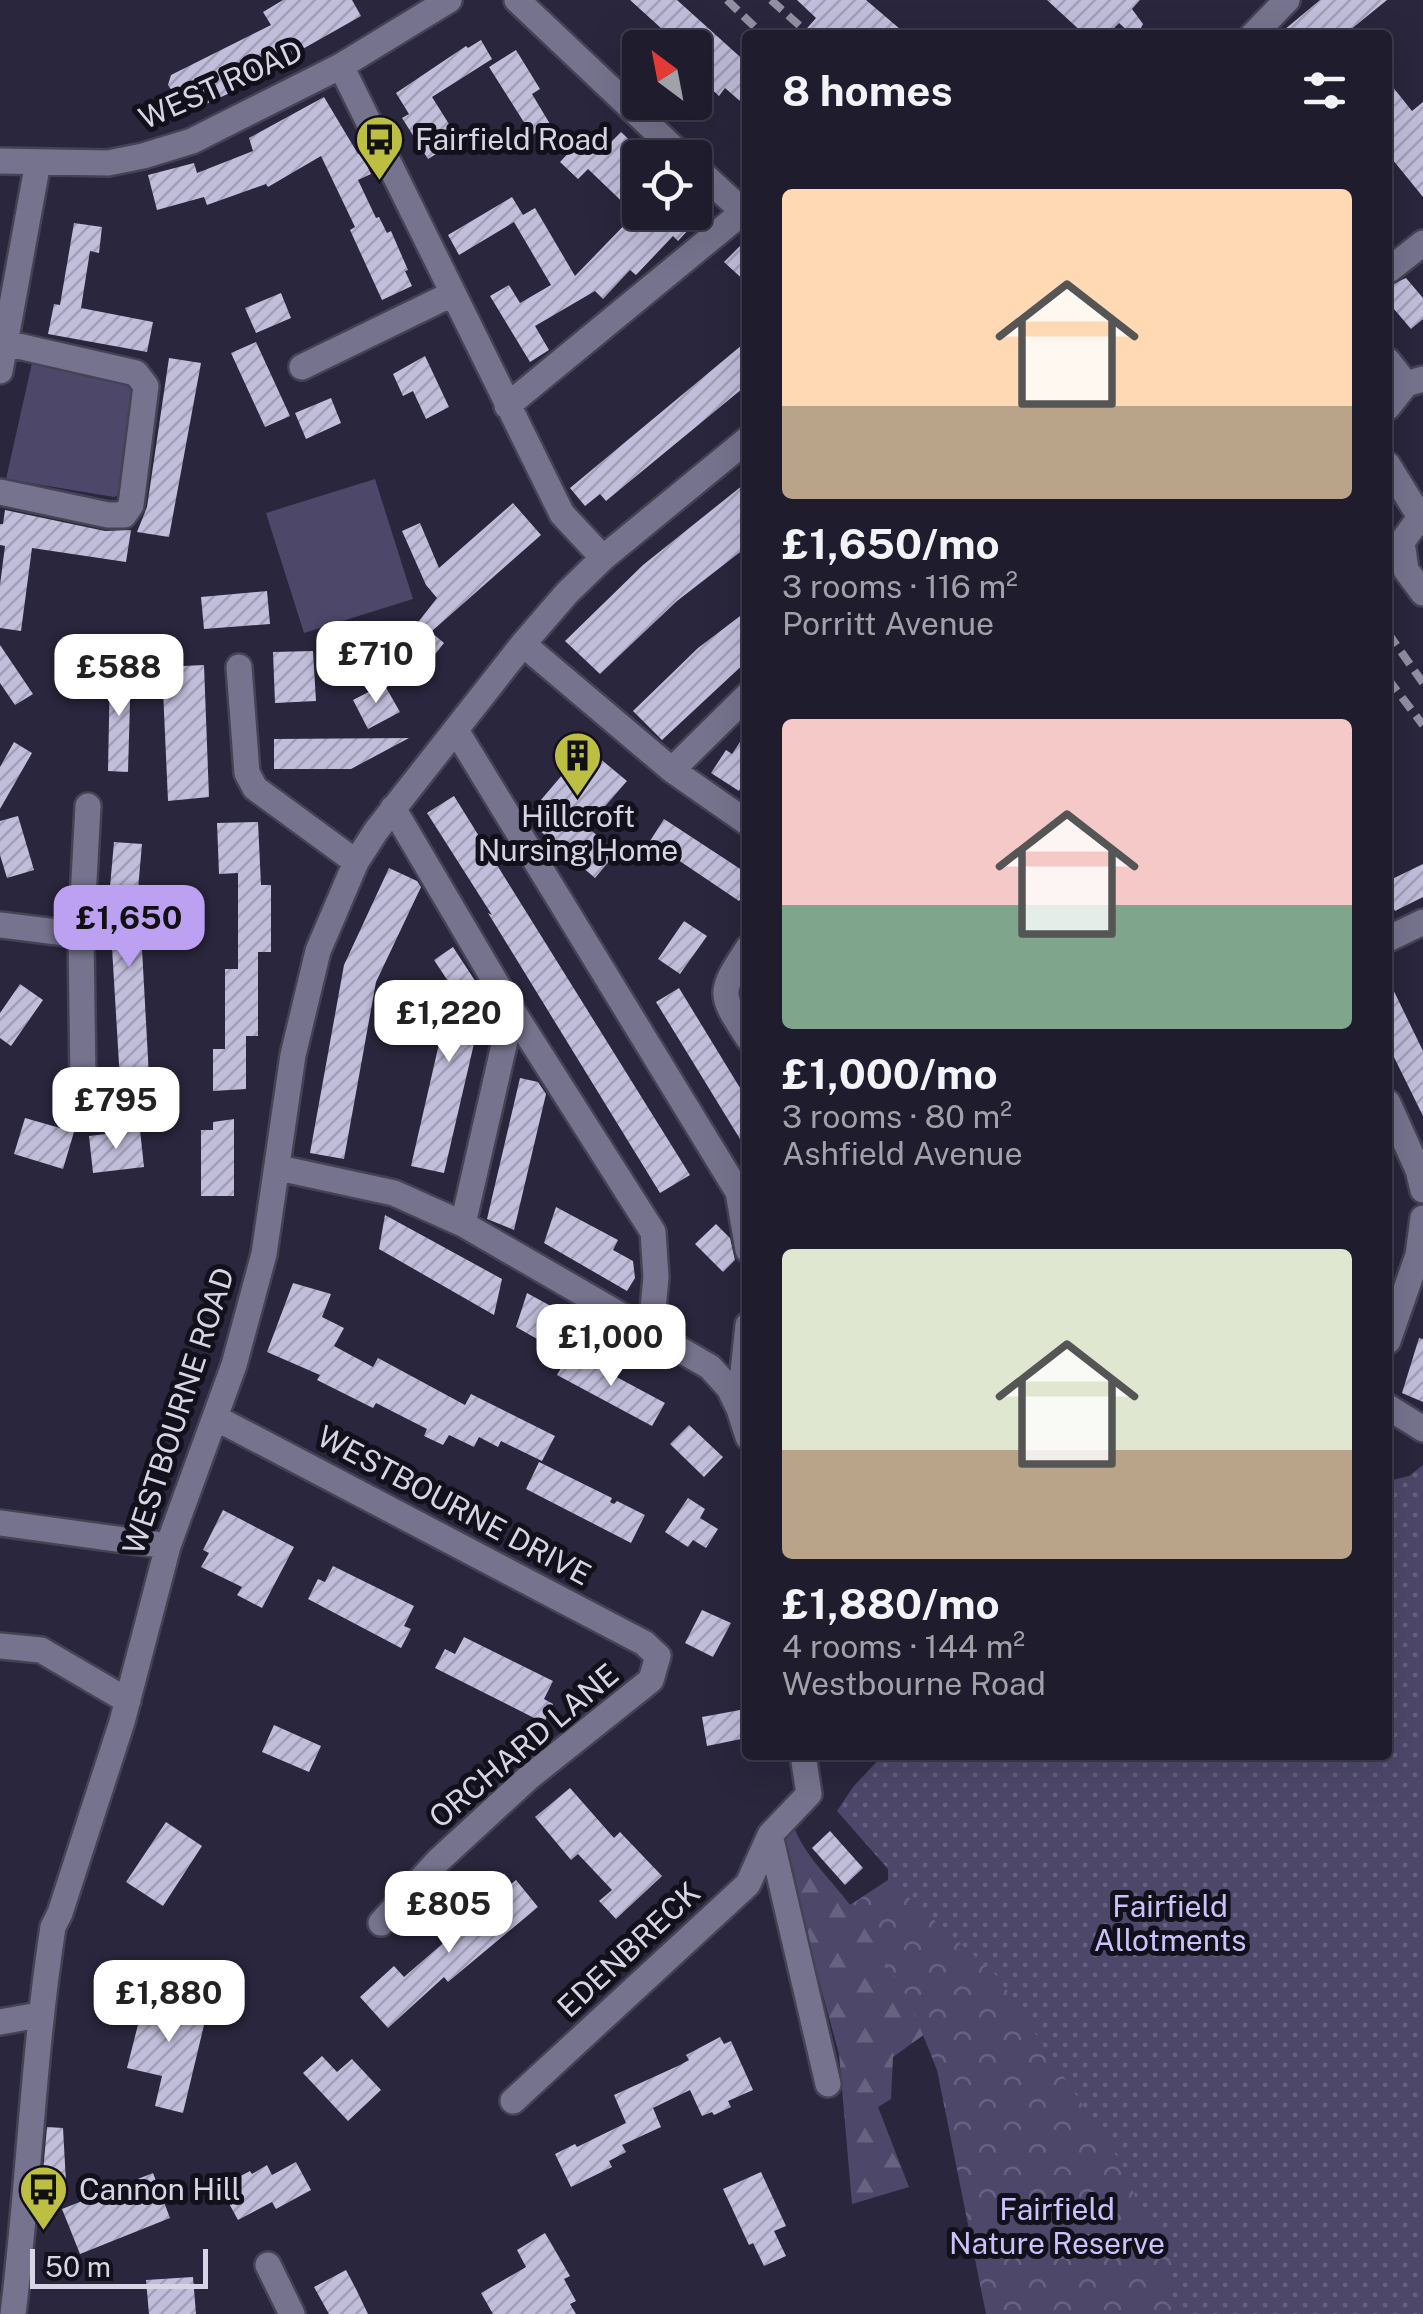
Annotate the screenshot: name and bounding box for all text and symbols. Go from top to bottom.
north arrow [622,30,712,120]
map controls [622,30,712,230]
street label: WEST ROAD [133,32,308,136]
icon: filters [1297,63,1352,118]
text: 8 homes [782,66,953,115]
bus stop icon: Fairfield Road [354,114,406,182]
place label: Fairfield Road [415,121,609,157]
button: locate [622,140,712,230]
icon: home [977,254,1157,434]
text: £1,650/mo [782,519,1000,568]
text: 3 rooms · 116 m² [782,568,1018,605]
text: Porritt Avenue [782,605,994,642]
pin: £710 [317,621,435,706]
pin: £588 [60,634,178,719]
text: £710 [338,635,414,672]
text: £588 [76,648,162,685]
building icon: Hillcroft Nursing Home [552,730,604,798]
icon: home [977,784,1157,964]
place label: Hillcroft Nursing Home [478,798,678,868]
pin: £1,650 [48,885,210,970]
text: £1,650 [76,899,182,936]
pin: £1,220 [368,980,530,1065]
text: £1,220 [396,994,502,1031]
text: £1,000/mo [782,1049,998,1098]
pin: £795 [57,1067,175,1152]
text: £795 [74,1081,158,1118]
text: 3 rooms · 80 m² [782,1098,1012,1135]
text: Ashfield Avenue [782,1135,1023,1172]
street label: WESTBOURNE ROAD [115,1263,241,1559]
pin: £1,000 [530,1304,692,1389]
icon: home [977,1314,1157,1494]
text: £1,000 [559,1318,663,1355]
street label: WESTBOURNE DRIVE [312,1418,597,1593]
text: £1,880/mo [782,1579,1000,1628]
text: 4 rooms · 144 m² [782,1628,1025,1665]
street label: ORCHARD LANE [422,1656,625,1835]
text: Westbourne Road [782,1665,1046,1702]
pin: £805 [390,1871,508,1956]
street label: EDENBRECK [550,1874,707,2024]
text: £805 [407,1885,491,1922]
park label: Fairfield Allotments [1094,1888,1246,1958]
pin: £1,880 [88,1960,250,2045]
text: £1,880 [116,1974,222,2011]
bus stop icon: Cannon Hill [18,2164,70,2232]
place label: Cannon Hill [79,2171,241,2207]
park label: Fairfield Nature Reserve [949,2191,1165,2261]
scale bar [30,2244,208,2288]
text: 50 m [45,2250,111,2283]

